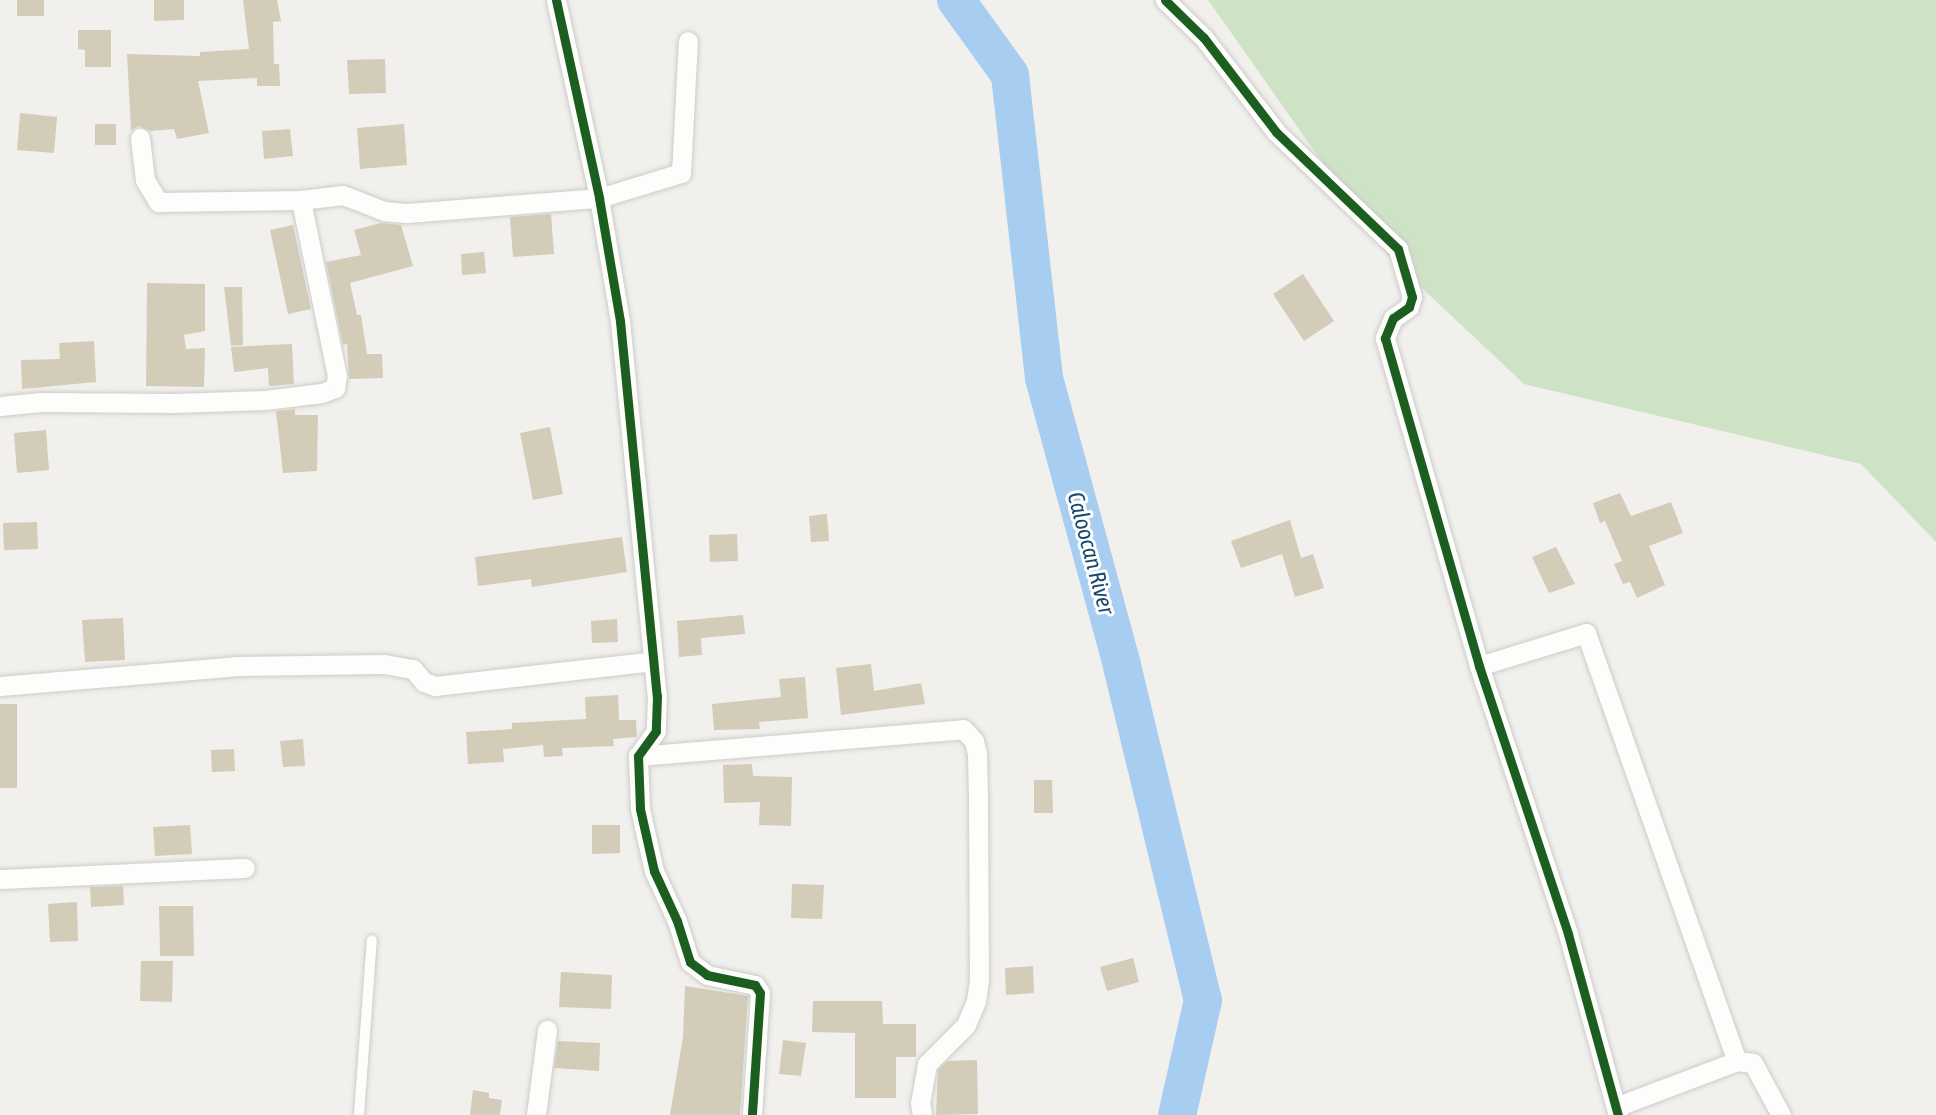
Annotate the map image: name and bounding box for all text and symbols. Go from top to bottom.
water label: Caloocan River [1061,489,1121,617]

